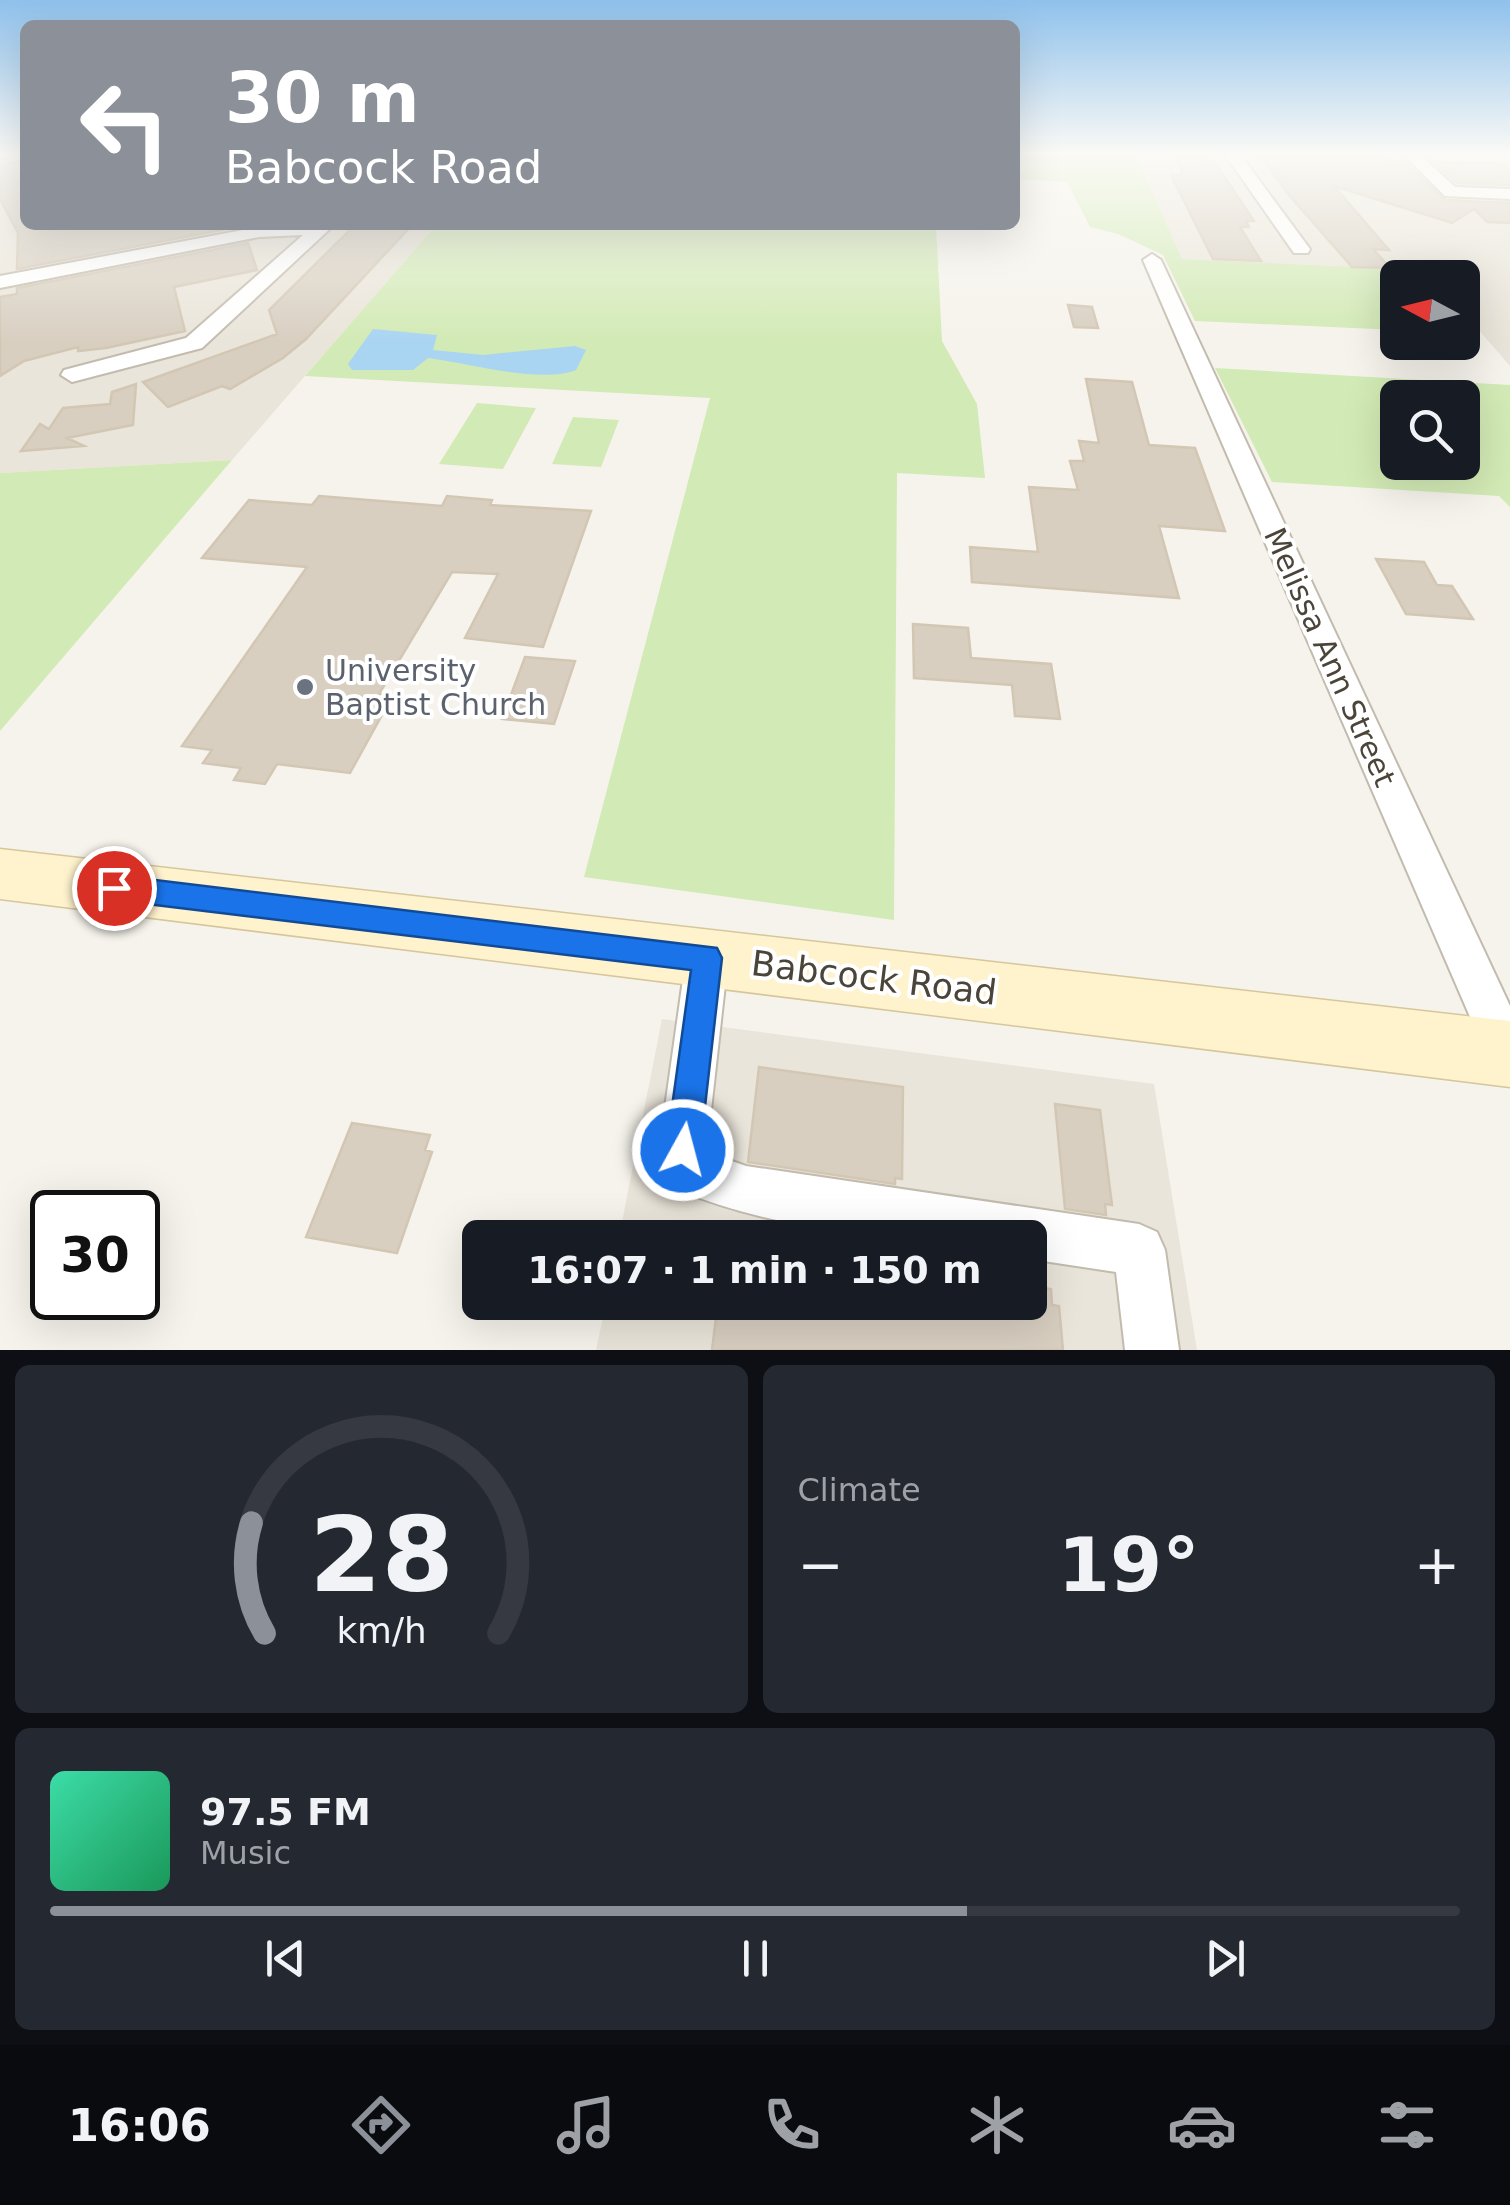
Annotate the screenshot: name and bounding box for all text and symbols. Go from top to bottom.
text: 30 m [225,57,420,139]
icon: left [60,60,190,190]
text: Babcock Road [225,141,542,194]
north arrow [1380,260,1480,360]
map controls [1380,260,1480,480]
button: search [1380,380,1480,480]
street label: Melissa Ann Street [1257,522,1403,792]
place label: University Baptist Church [325,653,546,722]
marker: University Baptist Church [294,676,316,698]
pin [72,846,157,931]
icon: arrive [87,861,142,916]
street label: Babcock Road [749,943,999,1013]
position arrow [631,1098,735,1202]
speed limit sign: 30 [30,1190,160,1320]
text: 16:07 · 1 min · 150 m [527,1248,982,1292]
text: Climate [798,1471,921,1509]
text: 28 [309,1494,454,1616]
text: 19° [1058,1521,1200,1609]
text: − [798,1533,844,1597]
text: + [1414,1533,1460,1597]
text: km/h [336,1610,426,1651]
text: 97.5 FM [200,1790,371,1834]
text: Music [200,1834,291,1872]
icon: previous [258,1931,313,1986]
icon: pause [728,1931,783,1986]
icon: next [1198,1931,1253,1986]
icon: directions [346,2090,416,2160]
icon: music [551,2090,621,2160]
icon: phone [757,2090,827,2160]
icon: climate [962,2090,1032,2160]
icon: car [1167,2090,1237,2160]
icon: filters [1372,2090,1442,2160]
text: 16:06 [68,2099,211,2152]

